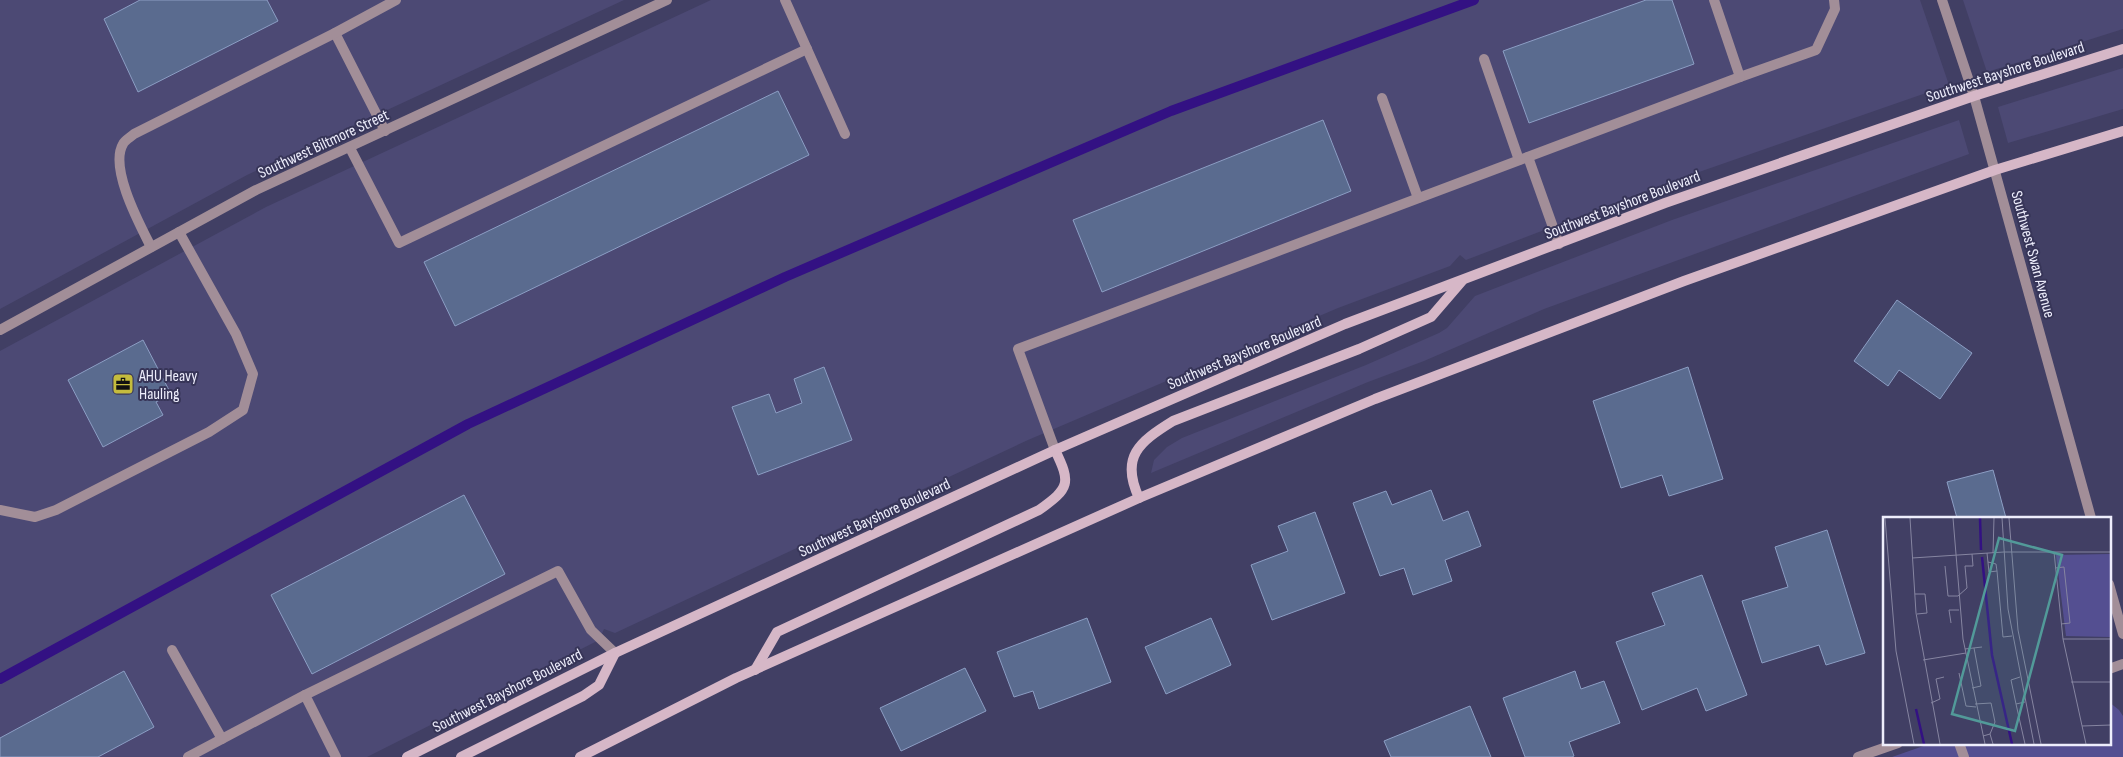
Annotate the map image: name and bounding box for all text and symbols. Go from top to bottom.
street label: Southwest Bayshore Boulevard [1924,38,2087,107]
street label: Southwest Biltmore Street [255,106,392,183]
street label: Southwest Bayshore Boulevard [1542,167,1703,244]
street label: Southwest Swan Avenue [2006,189,2059,320]
street label: Southwest Bayshore Boulevard [1165,312,1324,394]
place label: AHU Heavy Hauling [138,367,197,404]
office icon: AHU Heavy Hauling [111,372,135,396]
street label: Southwest Bayshore Boulevard [796,475,954,562]
inset map [1883,517,2110,744]
street label: Southwest Bayshore Boulevard [430,645,586,737]

